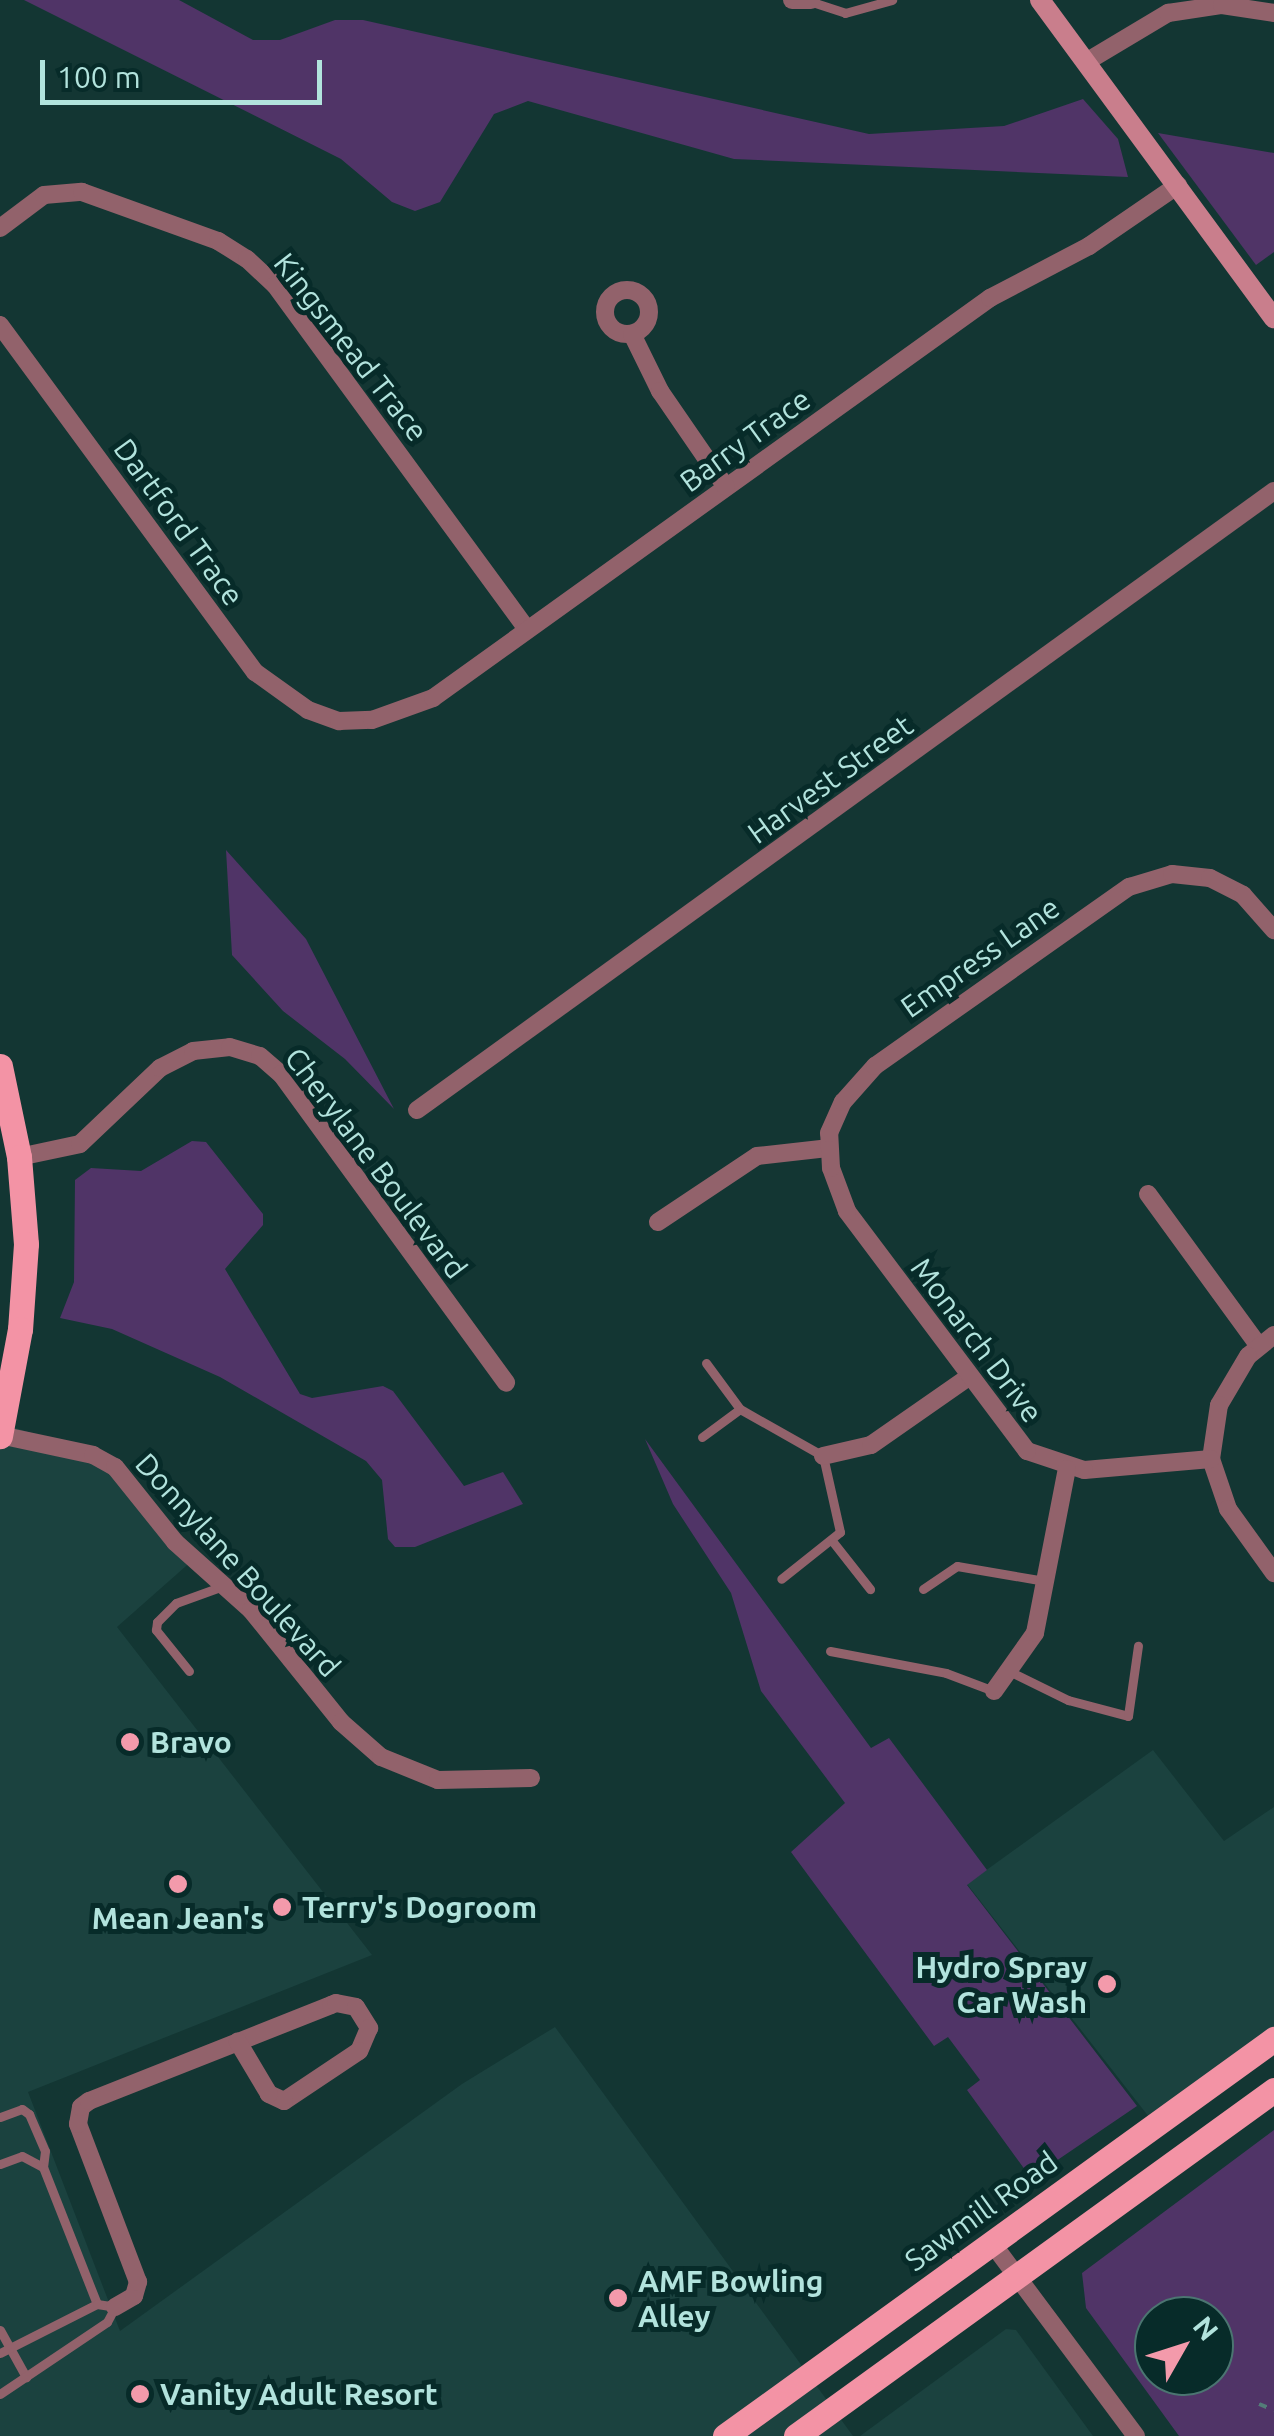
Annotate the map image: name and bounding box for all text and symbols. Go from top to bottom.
scale bar [45,40,328,102]
text: 100 m [57,60,141,94]
street label: Kingsmead Trace [266,246,436,448]
street label: Barry Trace [673,381,817,499]
street label: Dartford Trace [106,432,252,612]
street label: Harvest Street [741,707,919,851]
street label: Empress Lane [894,889,1066,1025]
street label: Cherylane Boulevard [278,1041,474,1285]
street label: Monarch Drive [904,1251,1050,1429]
street label: Donnylane Boulevard [128,1446,348,1684]
place label: Bravo [150,1724,232,1760]
marker: Bravo [119,1731,141,1753]
marker: Mean Jean's [167,1873,189,1895]
place label: Terry's Dogroom [302,1889,537,1925]
marker: Terry's Dogroom [271,1896,293,1918]
place label: Mean Jean's [92,1900,264,1936]
place label: Hydro Spray Car Wash [915,1949,1087,2020]
marker: Hydro Spray Car Wash [1096,1973,1118,1995]
street label: Sawmill Road [898,2144,1064,2278]
place label: AMF Bowling Alley [638,2263,824,2334]
marker: AMF Bowling Alley [607,2287,629,2309]
north arrow [1134,2296,1234,2396]
text: N [1188,2310,1225,2346]
place label: Vanity Adult Resort [160,2376,438,2412]
marker: Vanity Adult Resort [129,2383,151,2405]

